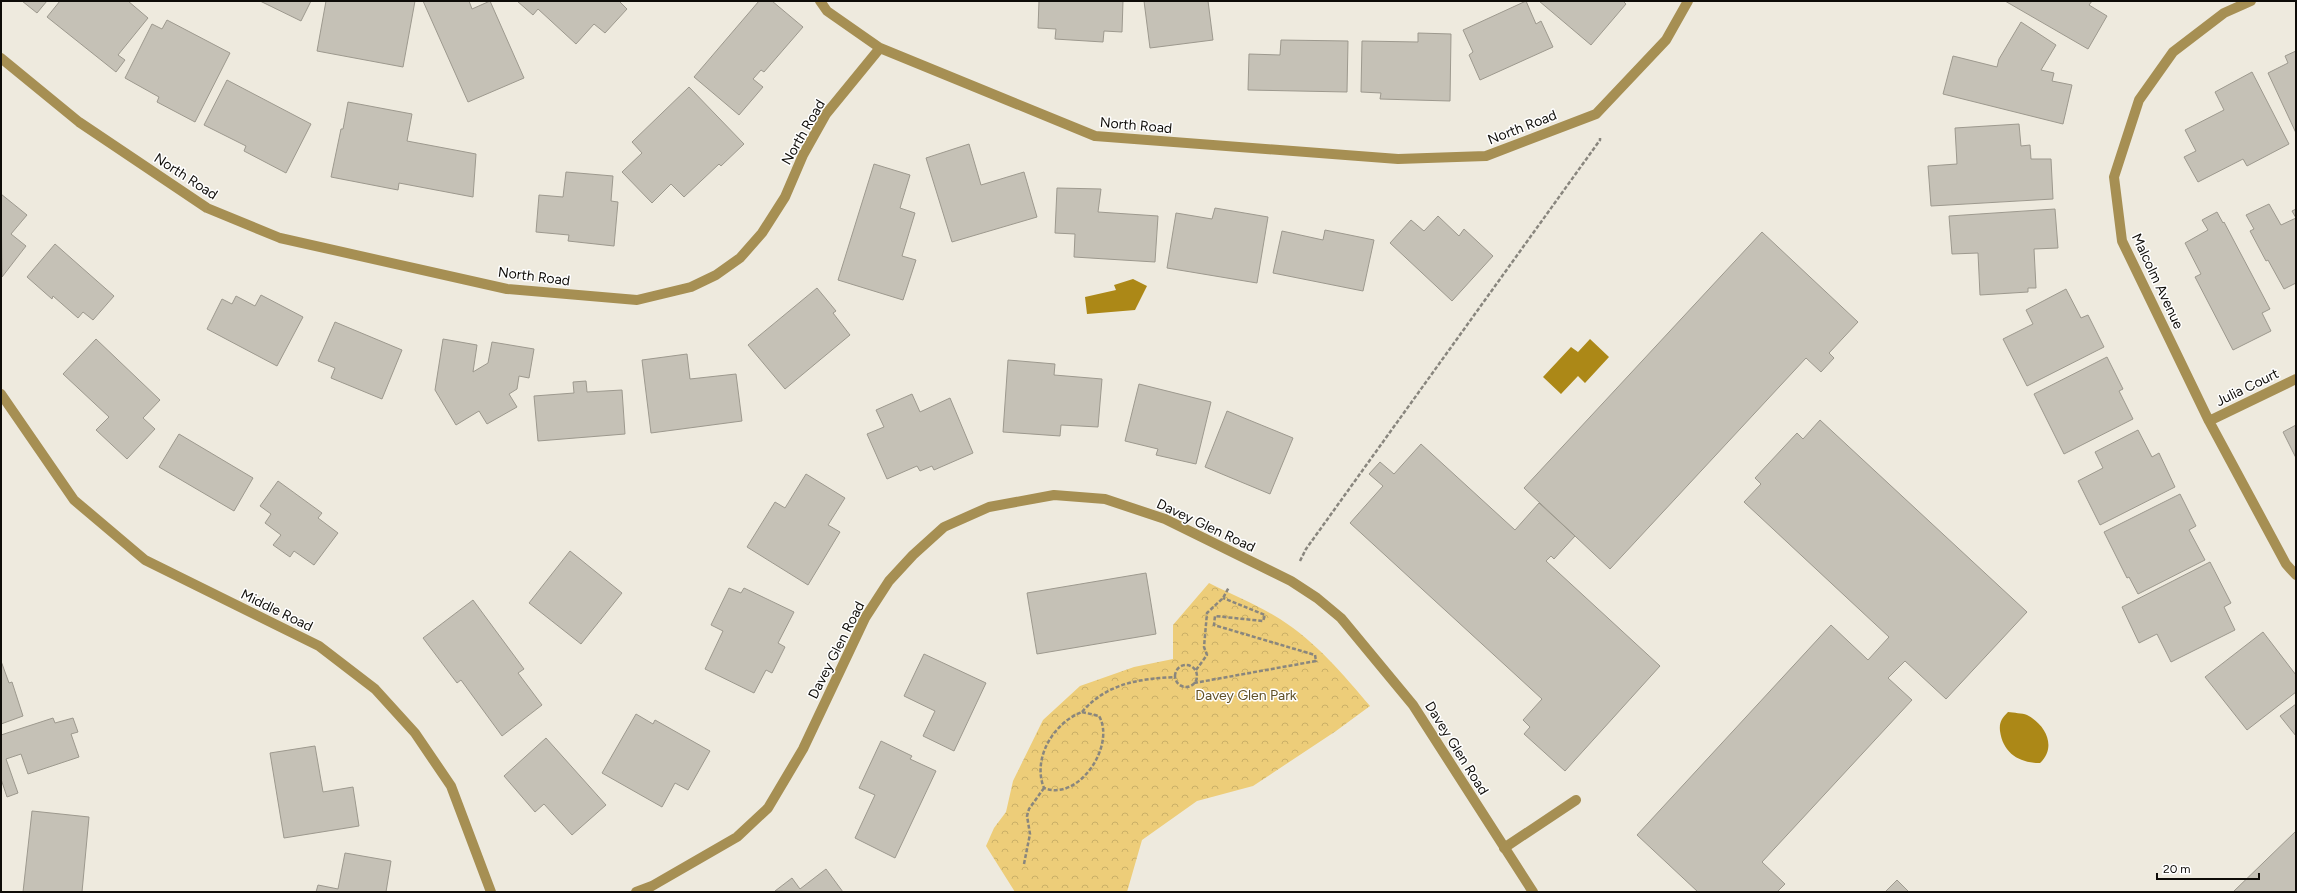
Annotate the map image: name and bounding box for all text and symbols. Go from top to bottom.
street label: North Road [778,97,829,168]
street label: North Road [1485,107,1559,148]
street label: North Road [1099,114,1173,137]
street label: North Road [151,150,221,203]
street label: Malcolm Avenue [2128,231,2187,332]
street label: North Road [497,264,571,289]
street label: Julia Court [2213,365,2282,410]
street label: Davey Glen Road [1154,495,1258,556]
street label: Middle Road [238,586,316,635]
street label: Davey Glen Road [805,599,868,702]
park label: Davey Glen Park [1195,687,1297,704]
street label: Davey Glen Road [1421,698,1492,798]
scale bar [2157,855,2259,881]
text: 20 m [2163,862,2191,876]

